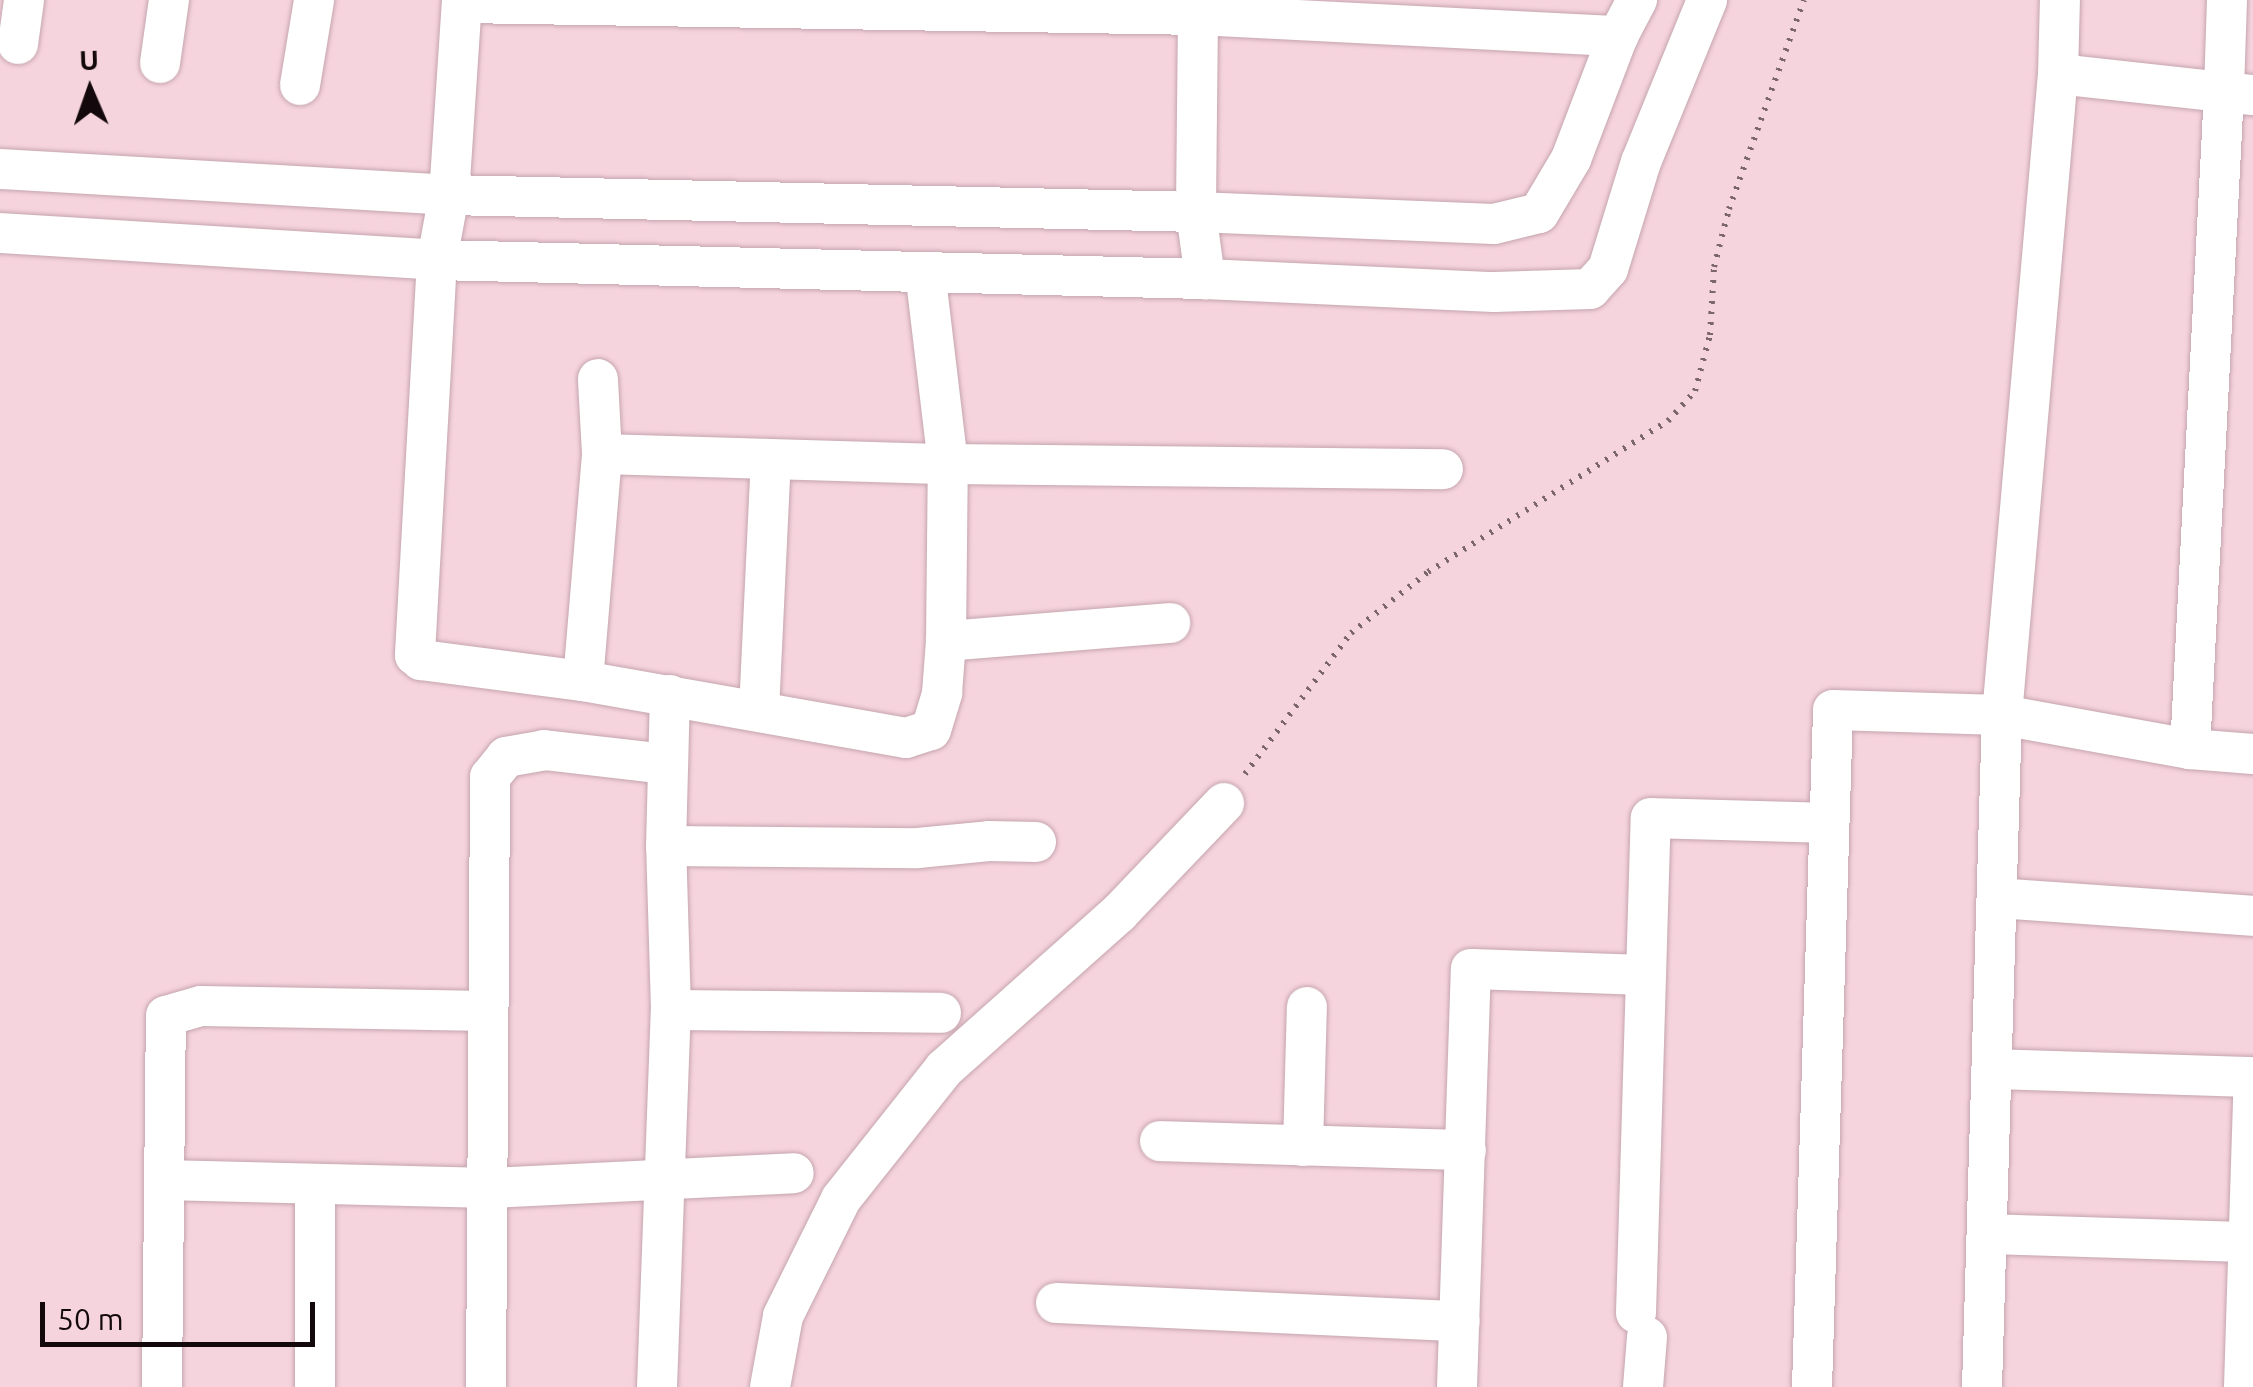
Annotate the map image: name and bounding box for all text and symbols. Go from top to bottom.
north arrow [40,40,140,140]
text: U [79,44,99,75]
scale bar [45,1282,320,1344]
text: 50 m [57,1302,124,1336]

